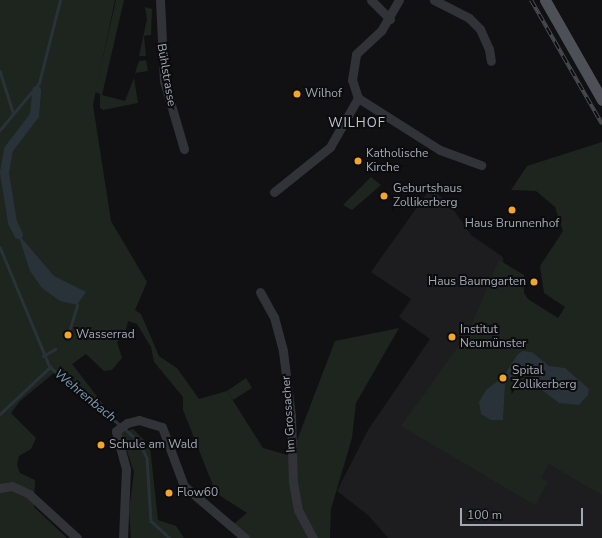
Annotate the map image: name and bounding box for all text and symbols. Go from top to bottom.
street label: Bühlstrasse [153,42,179,108]
place label: Wilhof [305,87,342,101]
marker: Wilhof [292,89,302,99]
district label: WILHOF [328,115,386,131]
place label: Katholische Kirche [366,147,428,175]
marker: Katholische Kirche [353,156,363,166]
place label: Geburtshaus Zollikerberg [393,182,462,210]
marker: Geburtshaus Zollikerberg [378,190,390,202]
marker: Haus Brunnenhof [507,205,517,215]
place label: Haus Brunnenhof [465,217,559,231]
place label: Haus Baumgarten [428,275,526,289]
marker: Haus Baumgarten [529,277,539,287]
place label: Institut Neumünster [460,323,526,351]
place label: Wasserrad [76,328,135,342]
marker: Wasserrad [63,330,73,340]
marker: Institut Neumünster [447,332,457,342]
place label: Spital Zollikerberg [512,364,577,392]
water label: Wehrenbach [51,366,119,426]
marker: Spital Zollikerberg [497,372,509,384]
street label: Im Grossacher [279,375,299,453]
place label: Schule am Wald [109,438,198,452]
marker: Schule am Wald [96,440,106,450]
place label: Flow60 [177,486,218,500]
marker: Flow60 [164,488,174,498]
scale bar [462,500,585,526]
text: 100 m [467,507,502,523]

